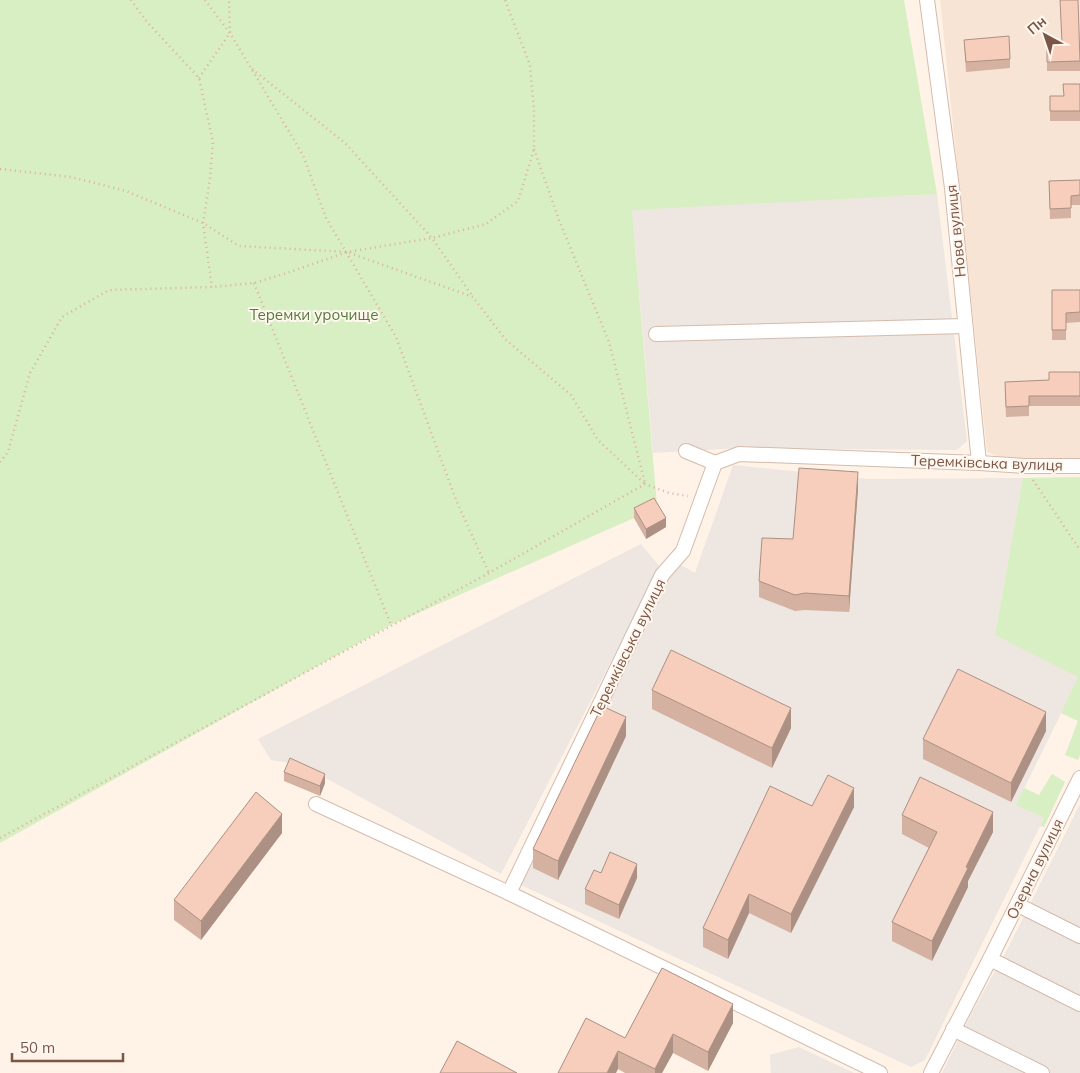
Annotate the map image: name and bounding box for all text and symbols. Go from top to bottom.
north arrow [1020,10,1070,60]
text: Пн [1023,12,1050,38]
street label: Нова вулиця [941,184,970,278]
park label: Теремки урочище [250,305,379,324]
street label: Теремківська вулиця [911,450,1063,475]
street label: Теремківська вулиця [586,575,669,720]
street label: Озерна вулиця [1002,815,1067,922]
scale bar [12,1030,124,1062]
text: 50 m [20,1038,55,1057]

